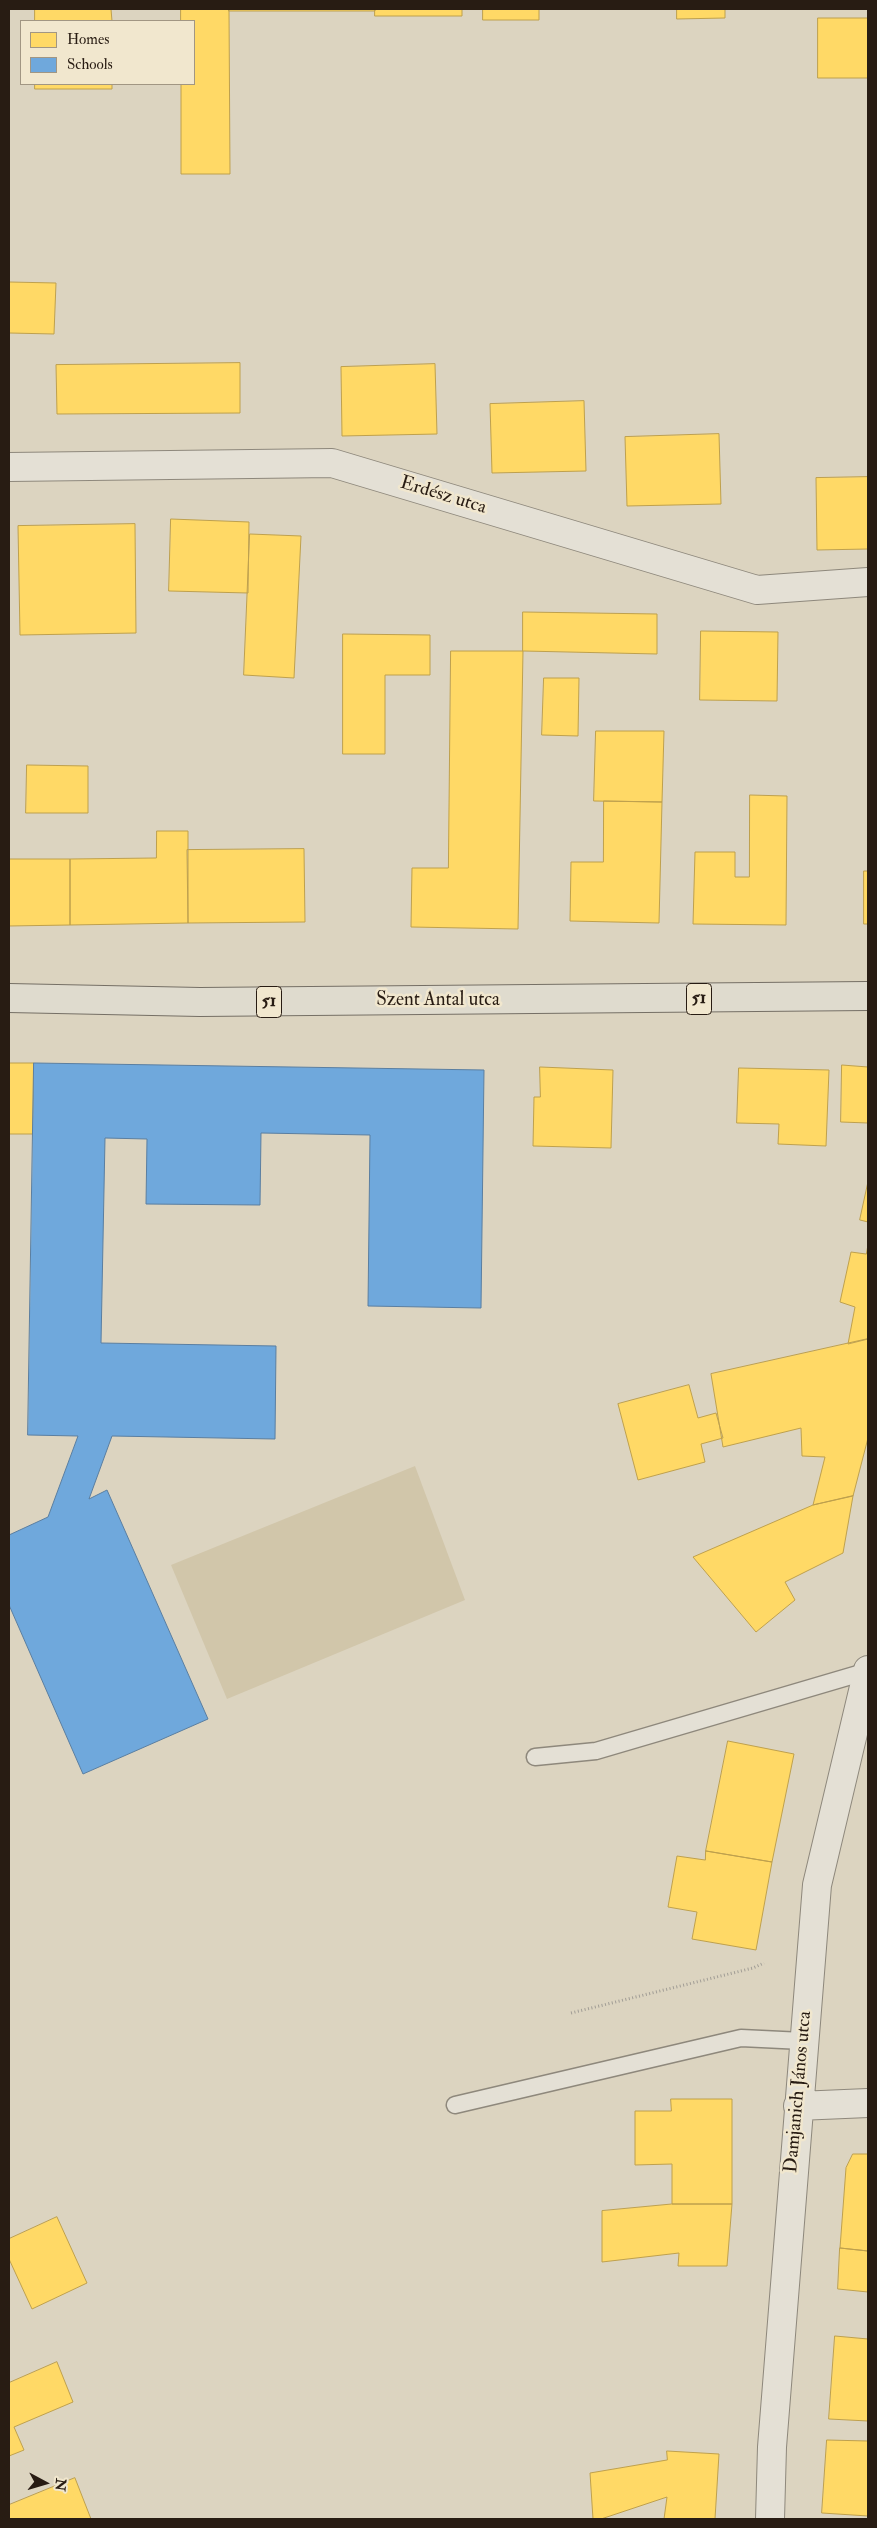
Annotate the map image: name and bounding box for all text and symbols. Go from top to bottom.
legend [20,20,195,85]
text: Homes [67,30,109,49]
text: Schools [67,55,113,74]
street label: Erdész utca [397,472,489,520]
road number: 51 [686,984,712,1014]
road number: 51 [256,986,282,1018]
street label: Szent Antal utca [376,990,500,1012]
street label: Damjanich János utca [781,2010,817,2174]
north arrow [20,2458,70,2508]
text: N [51,2477,70,2492]

